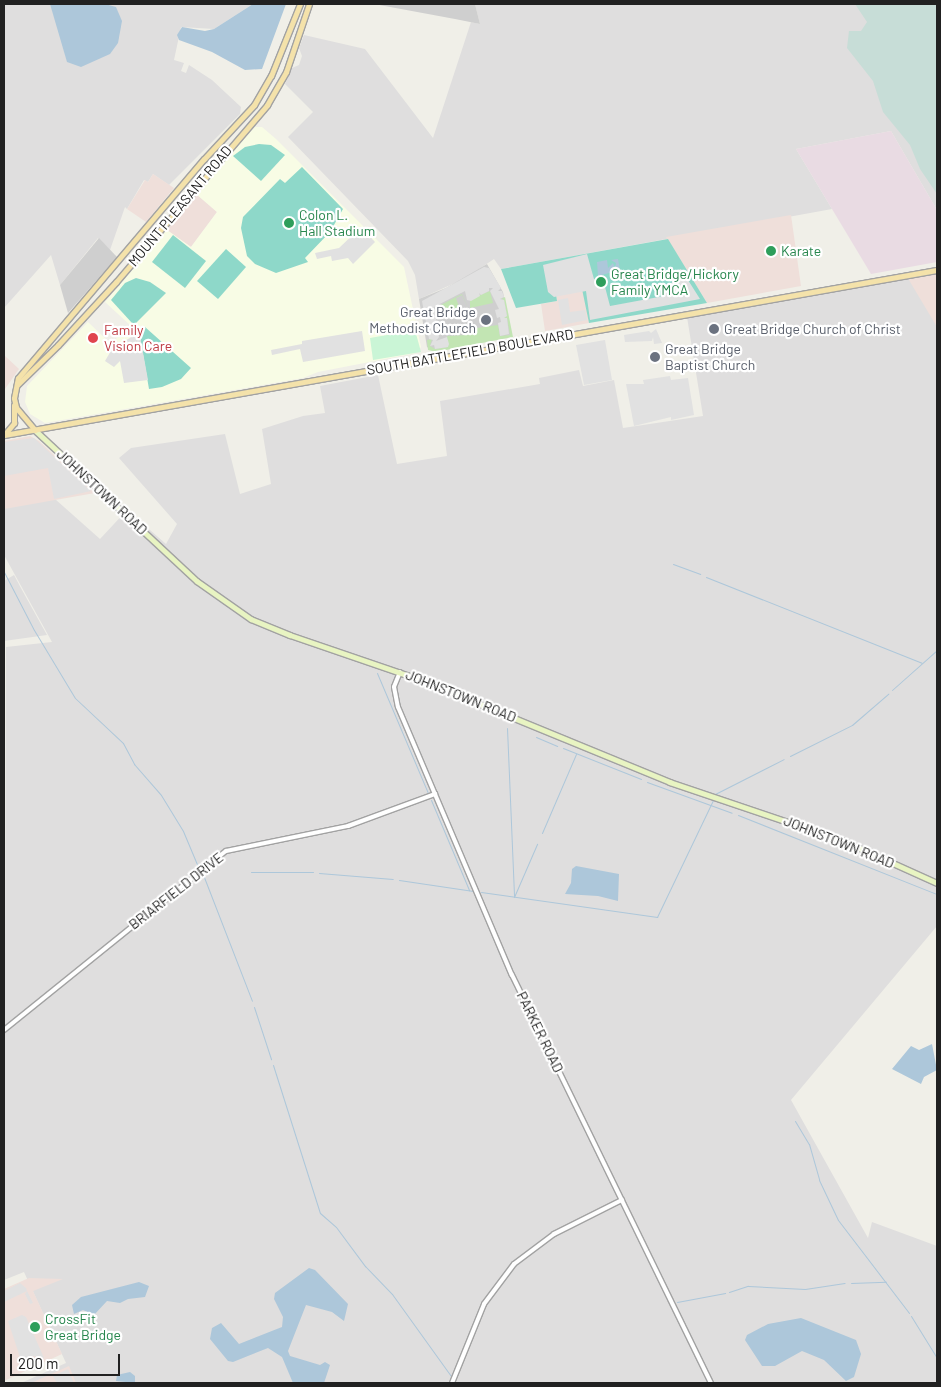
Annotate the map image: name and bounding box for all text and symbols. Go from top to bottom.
street label: MOUNT PLEASANT ROAD [125,142,235,270]
place label: Colon L. Hall Stadium [299,207,375,240]
marker: Colon L. Hall Stadium [283,217,295,229]
place label: Karate [781,243,821,259]
marker: Karate [765,245,777,257]
place label: Great Bridge/Hickory Family YMCA [611,266,739,298]
marker: Great Bridge/Hickory Family YMCA [595,276,607,288]
place label: Great Bridge Methodist Church [369,304,476,336]
marker: Great Bridge Methodist Church [480,314,492,326]
place label: Great Bridge Church of Christ [724,321,901,337]
place label: Family Vision Care [104,322,172,354]
marker: Great Bridge Church of Christ [708,323,720,335]
street label: SOUTH BATTLEFIELD BOULEVARD [365,326,575,378]
marker: Family Vision Care [86,331,100,345]
place label: Great Bridge Baptist Church [665,341,755,374]
marker: Great Bridge Baptist Church [649,351,661,363]
street label: JOHNSTOWN ROAD [53,446,151,538]
street label: JOHNSTOWN ROAD [403,666,519,726]
street label: JOHNSTOWN ROAD [781,812,897,872]
street label: BRIARFIELD DRIVE [126,849,226,933]
street label: PARKER ROAD [513,989,567,1075]
place label: CrossFit Great Bridge [45,1311,121,1344]
marker: CrossFit Great Bridge [29,1321,41,1333]
scale bar [12,1344,122,1376]
text: 200 m [18,1354,58,1372]

